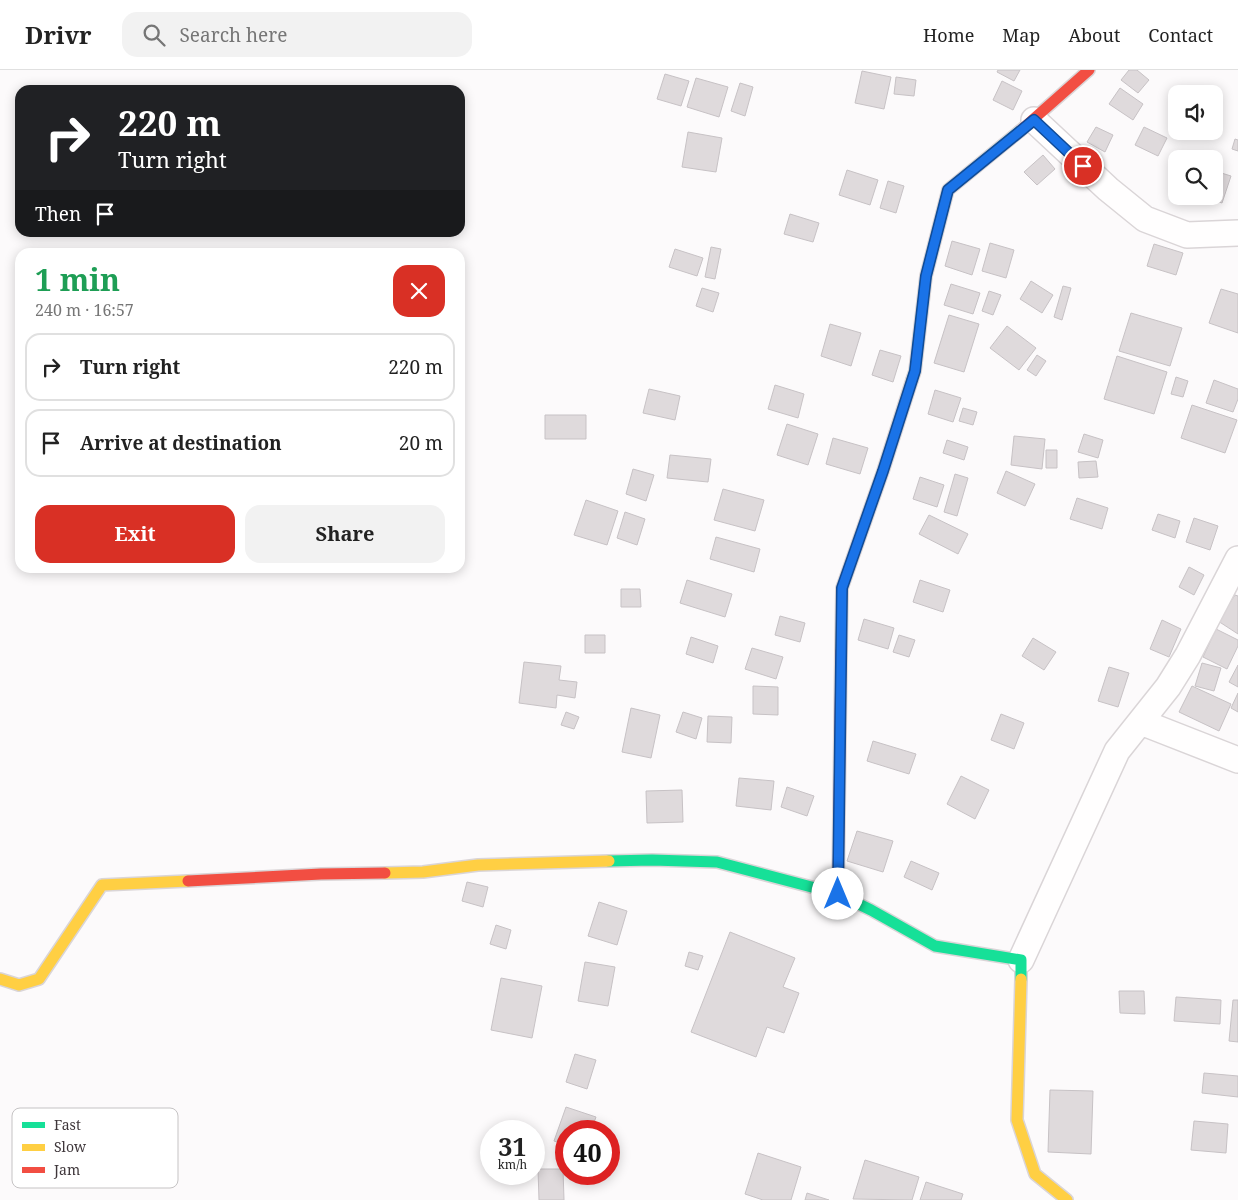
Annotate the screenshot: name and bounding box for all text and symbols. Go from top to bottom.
search box [122,12,472,57]
text: Drivr [25,18,92,51]
icon: search [140,21,168,49]
text: Search here [180,22,287,48]
text: Home [923,23,974,47]
text: Map [1002,23,1040,47]
text: About [1068,23,1120,47]
text: Contact [1148,23,1213,47]
map controls [1168,85,1223,205]
button: sound [1168,85,1223,140]
text: 220 m [118,99,221,146]
icon: right [35,105,100,170]
text: Turn right [118,144,227,174]
pin [1062,145,1104,187]
button: search [1168,150,1223,205]
icon: arrive [1069,152,1097,180]
icon: arrive [91,200,119,228]
text: Then [35,201,81,227]
text: 1 min [35,259,120,300]
button: close [393,265,445,317]
text: 240 m · 16:57 [35,299,134,321]
icon: right [37,353,65,381]
text: Turn right [80,354,180,380]
text: 220 m [388,354,443,380]
icon: arrive [37,429,65,457]
text: Arrive at destination [80,430,282,456]
text: 20 m [399,430,443,456]
button: Exit [35,505,235,563]
button: Share [245,505,445,563]
position arrow [811,867,863,919]
legend [12,1108,178,1188]
text: Fast [54,1115,81,1134]
speed limit sign: 40 [555,1120,620,1185]
text: 31 [498,1129,527,1163]
text: Slow [54,1137,87,1156]
text: km/h [498,1156,527,1173]
text: Jam [53,1160,80,1179]

